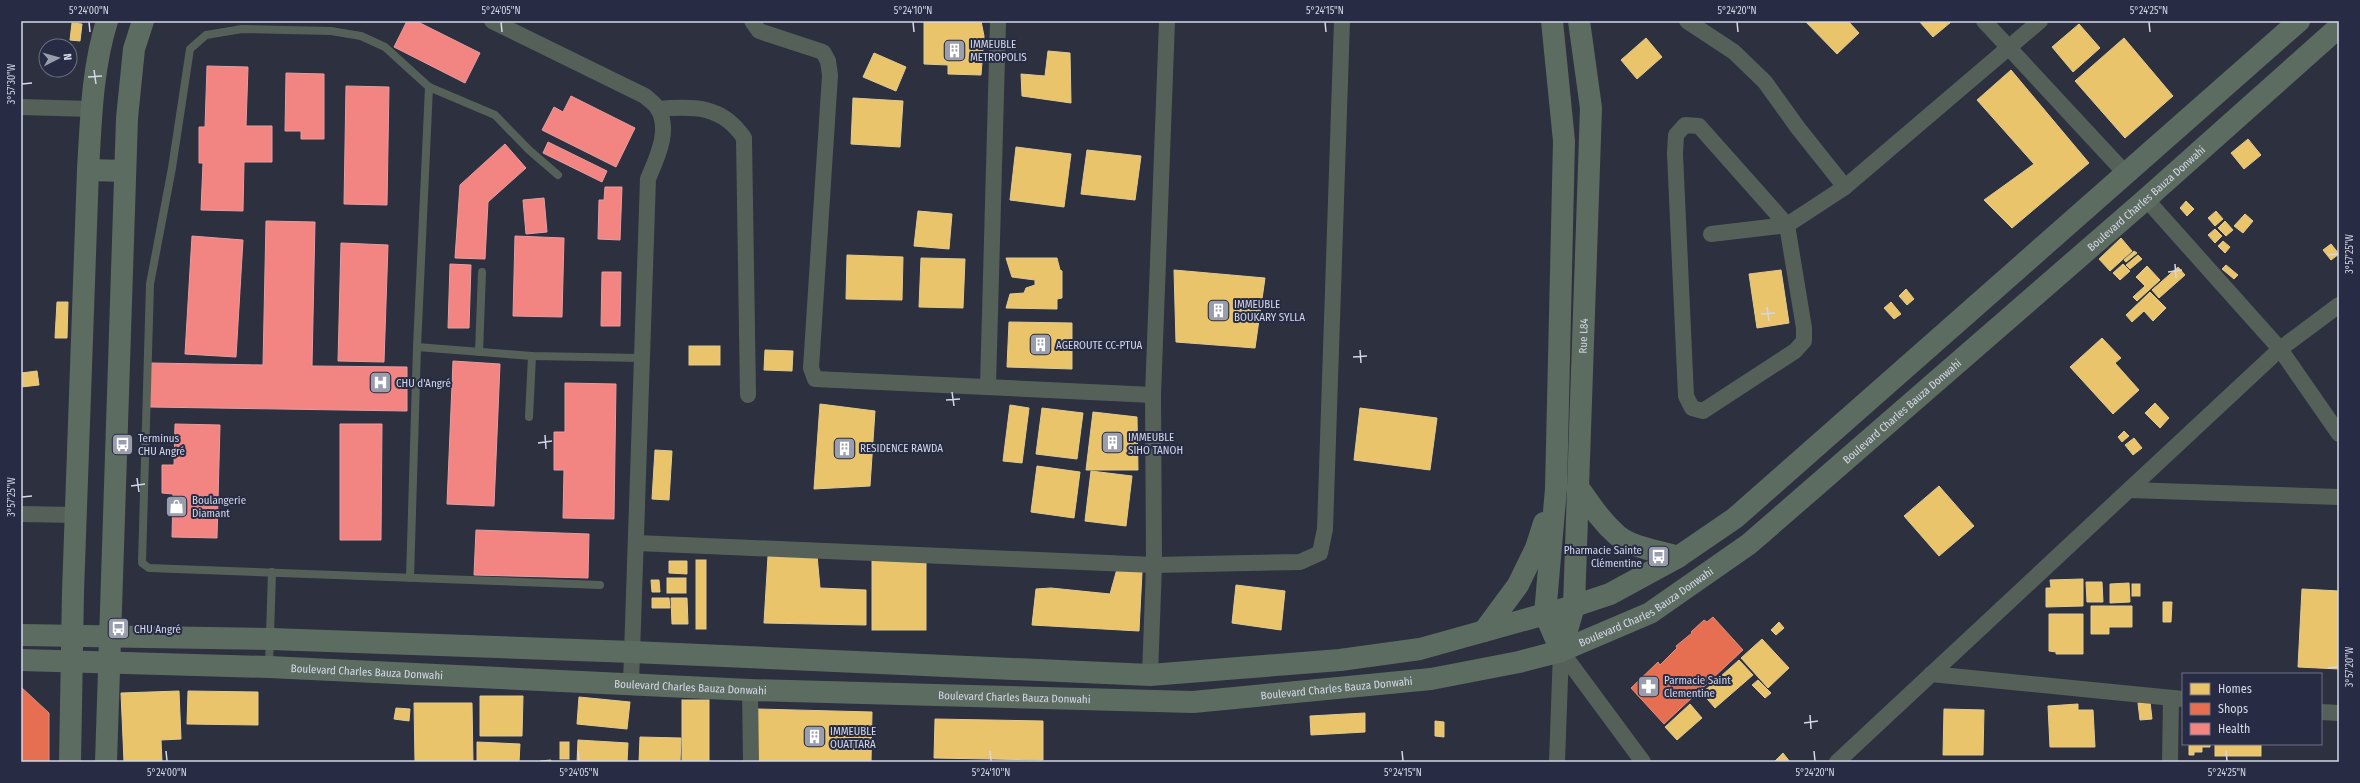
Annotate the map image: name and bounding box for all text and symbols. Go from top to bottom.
text: 5°24'00"N [69,5,109,17]
text: 5°24'05"N [482,5,521,17]
text: 5°24'10"N [894,5,932,17]
text: 5°24'15"N [1306,5,1344,17]
text: 5°24'20"N [1717,5,1757,17]
text: 5°24'25"N [2130,5,2168,17]
building icon: IMMEUBLE METROPOLIS [941,37,967,63]
north arrow [38,38,78,78]
place label: IMMEUBLE METROPOLIS [970,38,1027,64]
text: N [61,53,74,61]
text: 3°57'30"W [6,63,18,104]
street label: Boulevard Charles Bauza Donwahi [2085,143,2208,254]
text: 3°57'25"W [2344,234,2356,274]
building icon: IMMEUBLE BOUKARY SYLLA [1205,297,1231,323]
place label: IMMEUBLE BOUKARY SYLLA [1234,298,1305,324]
street label: Rue L84 [1576,317,1590,354]
building icon: AGEROUTE CC-PTUA [1027,332,1053,358]
place label: AGEROUTE CC-PTUA [1056,339,1143,352]
street label: Boulevard Charles Bauza Donwahi [1840,356,1964,466]
hospital icon: CHU d'Angré [367,370,393,396]
place label: CHU d'Angré [396,377,451,390]
building icon: IMMEUBLE SIHO TANOH [1100,430,1126,456]
bus stop icon: Terminus CHU Angré [109,431,135,457]
place label: IMMEUBLE SIHO TANOH [1128,431,1183,457]
place label: Terminus CHU Angré [138,432,185,458]
building icon: RESIDENCE RAWDA [832,435,858,461]
place label: RESIDENCE RAWDA [860,442,943,455]
text: 3°57'25"W [6,477,18,517]
shop icon: Boulangerie Diamant [163,493,189,519]
place label: Boulangerie Diamant [192,494,246,520]
bus stop icon: Pharmacie Sainte Clémentine [1645,543,1671,569]
place label: Pharmacie Sainte Clémentine [1564,544,1642,570]
street label: Boulevard Charles Bauza Donwahi [1577,564,1716,649]
bus stop icon: CHU Angré [105,616,131,642]
place label: CHU Angré [134,623,181,636]
text: 3°57'20"W [2344,646,2356,687]
street label: Boulevard Charles Bauza Donwahi [290,662,444,682]
pharmacy icon: Parmacie Saint Clementine [1635,673,1661,699]
legend [2182,673,2322,745]
street label: Boulevard Charles Bauza Donwahi [1260,674,1413,702]
place label: Parmacie Saint Clementine [1664,674,1731,700]
street label: Boulevard Charles Bauza Donwahi [614,677,767,697]
text: Homes [2218,682,2252,696]
street label: Boulevard Charles Bauza Donwahi [938,689,1091,706]
text: Shops [2218,702,2248,716]
text: Health [2218,722,2250,736]
building icon: IMMEUBLE OUATTARA [801,724,827,750]
place label: IMMEUBLE OUATTARA [830,725,876,751]
text: 5°24'00"N [147,767,187,779]
text: 5°24'05"N [560,767,599,779]
text: 5°24'10"N [972,767,1010,779]
text: 5°24'15"N [1384,767,1422,779]
text: 5°24'20"N [1795,767,1835,779]
text: 5°24'25"N [2208,767,2246,779]

